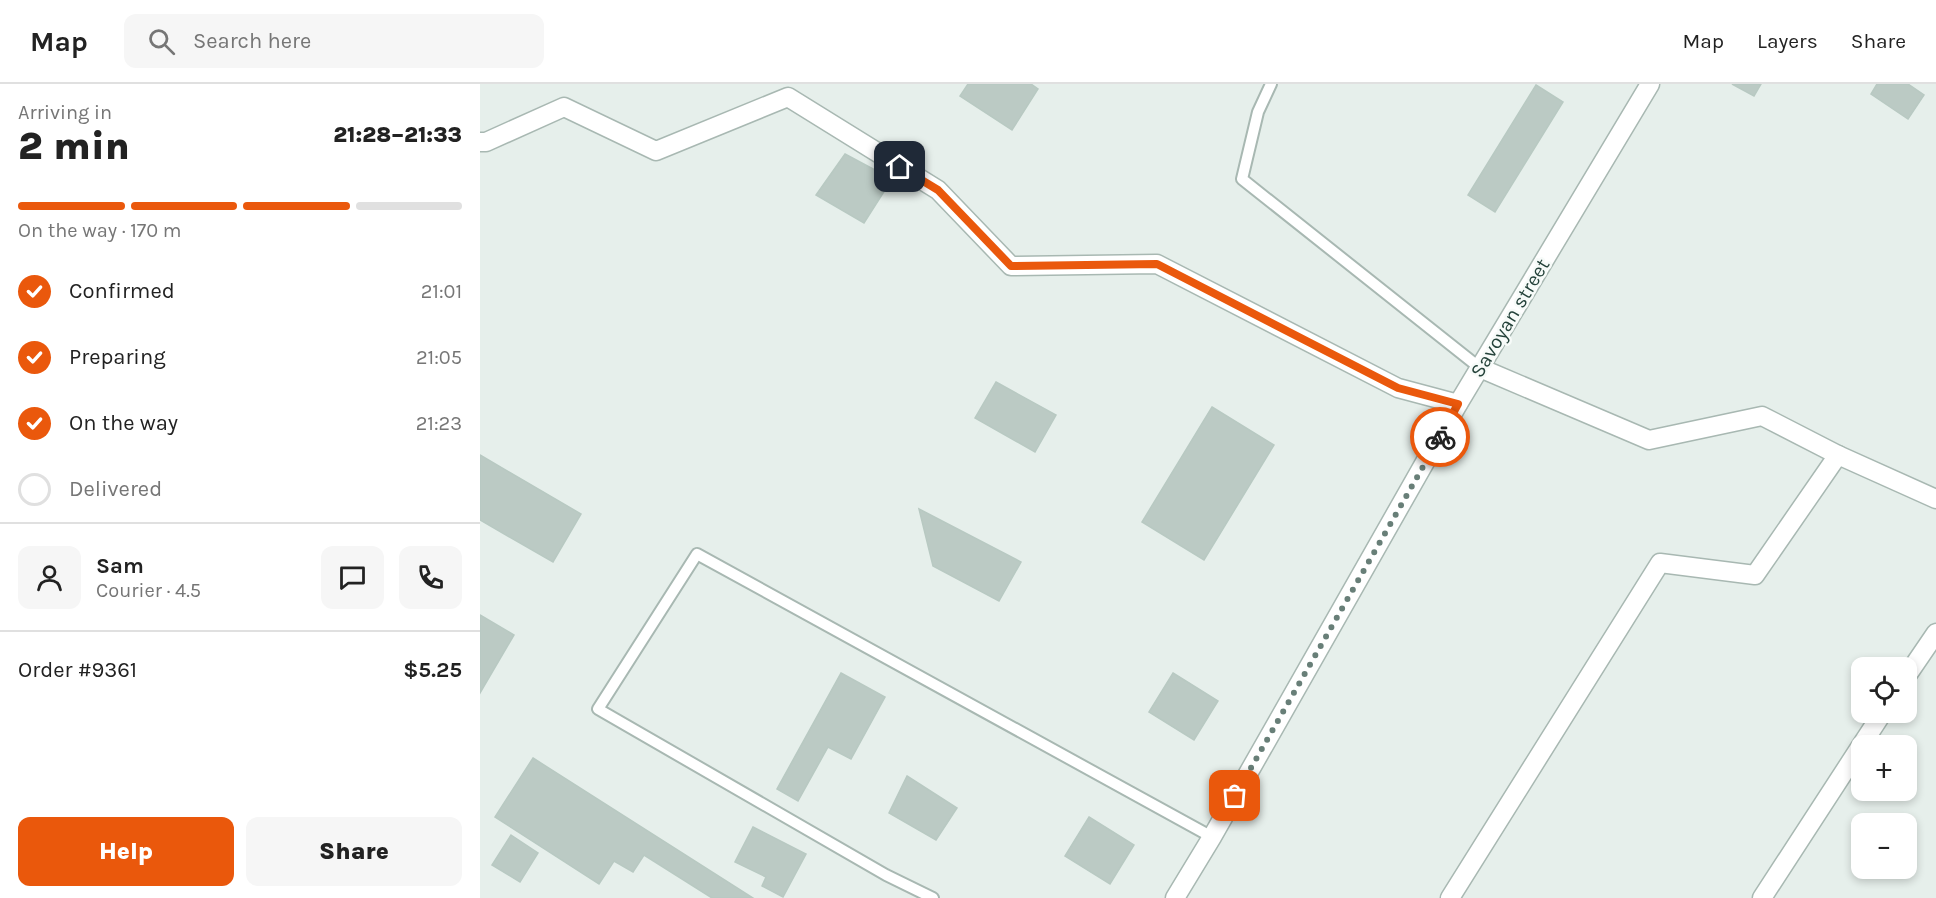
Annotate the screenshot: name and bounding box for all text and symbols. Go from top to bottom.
search box [124,14,544,68]
text: Map [30,25,88,58]
icon: search [145,25,178,58]
text: Search here [193,28,311,54]
text: Map [1682,29,1724,53]
text: Layers [1757,29,1818,53]
text: Share [1851,29,1906,53]
text: Arriving in [18,101,112,124]
text: 21:28–21:33 [333,122,462,148]
text: 2 min [18,123,130,169]
pin [874,141,925,192]
icon: home [883,150,916,183]
text: On the way · 170 m [18,219,182,242]
street label: Savoyan street [1465,254,1555,382]
icon: check [18,275,51,308]
text: Confirmed [69,278,175,304]
text: 21:01 [421,280,462,303]
icon: check [18,341,51,374]
text: Preparing [69,344,166,370]
text: 21:05 [416,346,462,369]
icon: check [18,407,51,440]
courier [1410,407,1470,467]
text: On the way [69,410,178,436]
text: 21:23 [416,412,462,435]
icon: bike [1424,421,1457,454]
text: Delivered [69,476,162,502]
button: person [18,546,81,609]
button: chat [321,546,384,609]
button: phone [399,546,462,609]
text: Sam [96,553,144,579]
text: Courier · 4.5 [96,579,201,602]
text: Order #9361 [18,657,137,683]
text: $5.25 [403,657,462,683]
map controls [1851,657,1917,879]
button: locate [1851,657,1917,723]
button: + [1851,735,1917,801]
pin [1209,770,1260,821]
icon: bag [1218,779,1251,812]
button: − [1851,813,1917,879]
button: Help [18,817,234,886]
button: Share [246,817,462,886]

